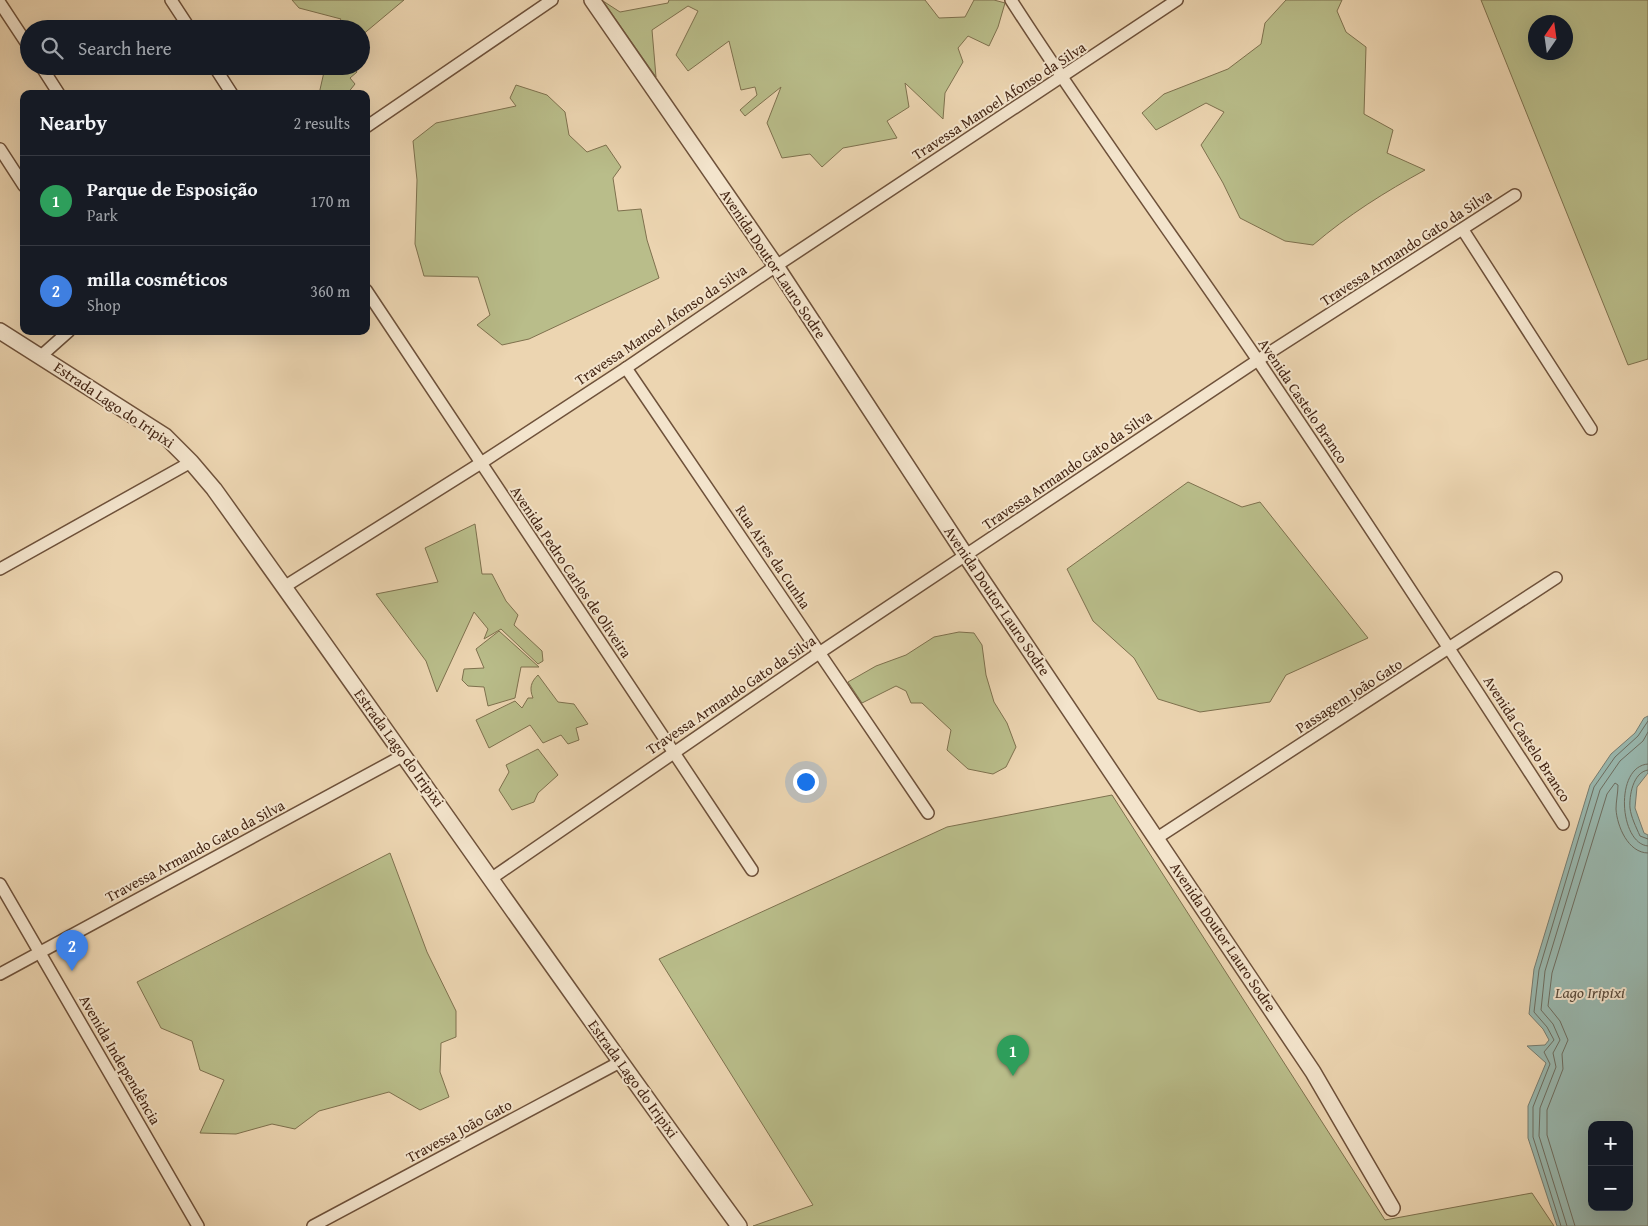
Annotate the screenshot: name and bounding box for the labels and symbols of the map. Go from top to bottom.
north arrow [1528,15,1573,60]
street label: Travessa Manoel Afonso da Silva [908,36,1090,165]
street label: Travessa Armando Gato da Silva [1316,184,1495,311]
street label: Avenida Doutor Lauro Sodre [715,185,831,343]
street label: Travessa Manoel Afonso da Silva [571,259,751,390]
street label: Avenida Castelo Branco [1254,334,1353,468]
street label: Estrada Lago do Iripixi [50,356,179,453]
street label: Travessa Armando Gato da Silva [978,405,1156,534]
street label: Avenida Pedro Carlos de Oliveira [506,482,637,662]
street label: Rua Aires da Cunha [731,501,816,613]
street label: Avenida Doutor Lauro Sodre [939,522,1055,680]
street label: Travessa Armando Gato da Silva [642,630,820,759]
street label: Passagem João Gato [1291,653,1407,738]
street label: Avenida Castelo Branco [1479,672,1576,806]
street label: Estrada Lago do Iripixi [349,684,449,811]
your location [793,769,819,795]
street label: Travessa Armando Gato da Silva [101,794,288,907]
street label: Avenida Doutor Lauro Sodre [1165,858,1281,1016]
pin: 2 [56,930,88,971]
water label: Lago Iripixi [1554,980,1625,1004]
street label: Avenida Independência [75,991,166,1128]
street label: Estrada Lago do Iripixi [583,1015,683,1142]
pin: 1 [997,1035,1029,1076]
street label: Travessa João Gato [402,1094,516,1167]

